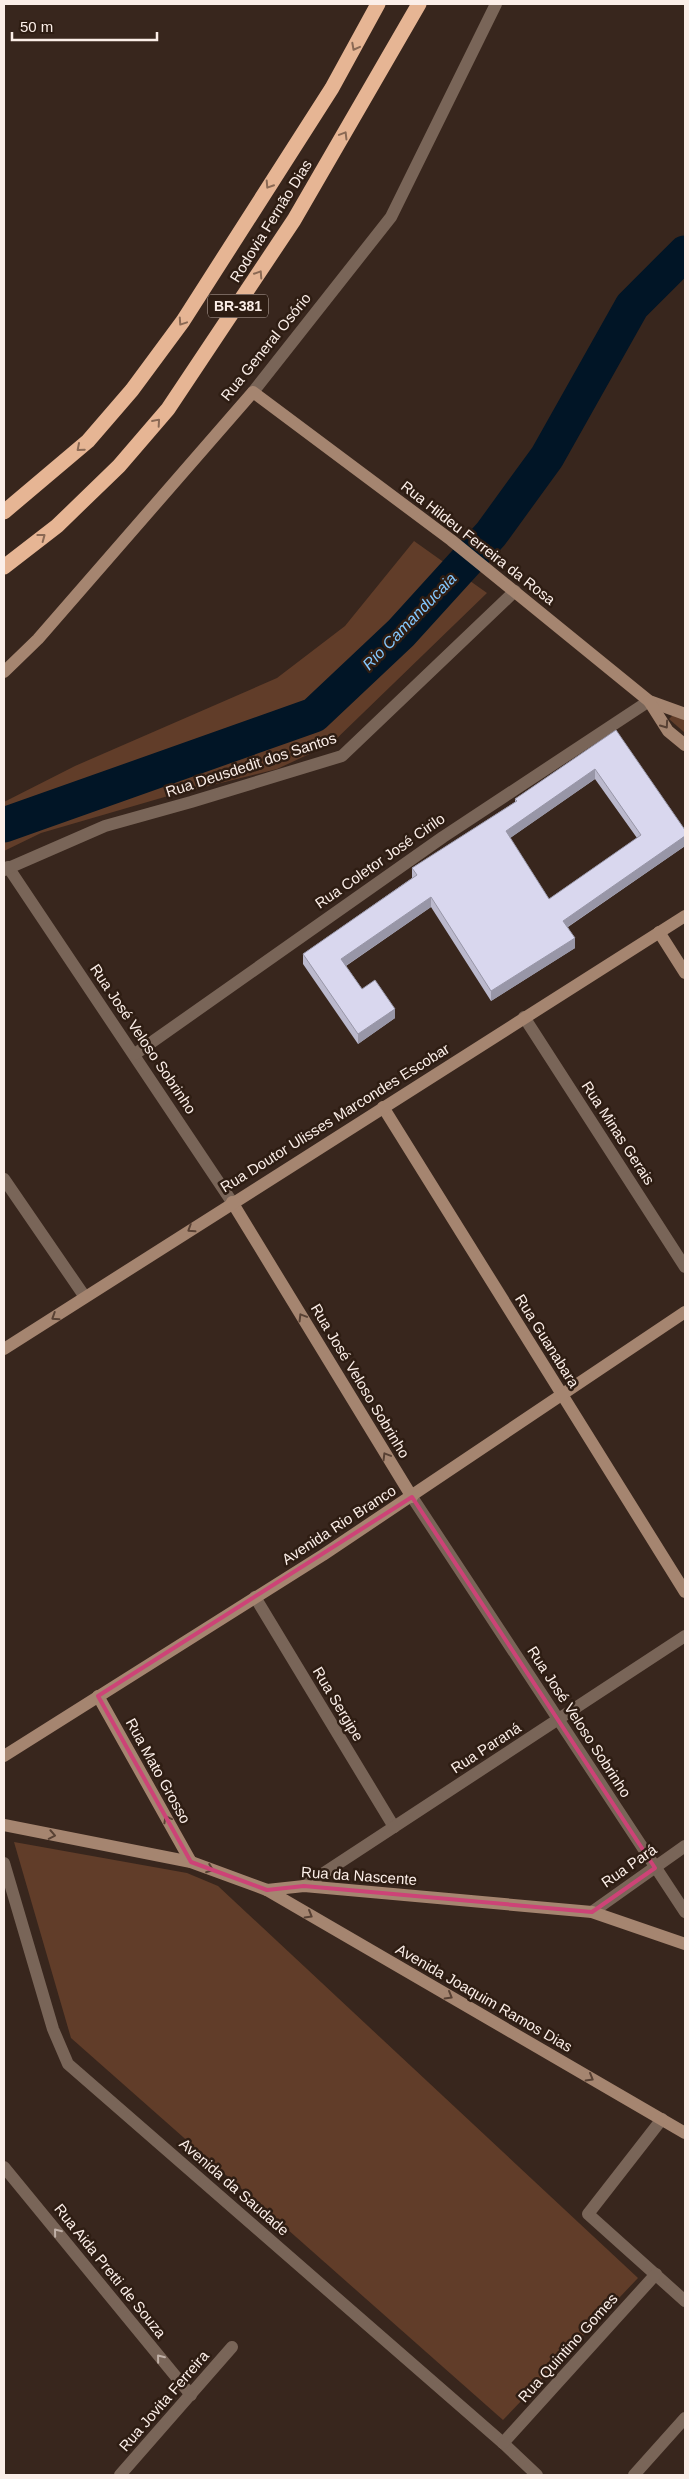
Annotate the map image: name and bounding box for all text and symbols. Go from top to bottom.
scale bar [12,10,158,42]
text: 50 m [20,18,53,35]
one-way arrow [351,41,361,50]
one-way arrow [337,132,347,141]
street label: Rodovia Fernão Dias [226,156,315,285]
one-way arrow [266,179,275,188]
one-way arrow [253,270,262,279]
street label: Rua General Osório [217,289,314,404]
road number: BR-381 [208,294,268,318]
one-way arrow [179,316,188,326]
one-way arrow [151,419,159,428]
one-way arrow [77,442,86,451]
street label: Rua Hildeu Ferreira da Rosa [398,477,559,608]
one-way arrow [36,534,46,543]
water label: Rio Camanducaia [359,570,460,673]
one-way arrow [659,720,668,729]
street label: Rua Deusdedit dos Santos [163,729,338,800]
street label: Rua Coletor José Cirilo [312,809,448,912]
street label: Rua José Veloso Sobrinho [87,961,200,1117]
street label: Rua Doutor Ulisses Marcondes Escobar [217,1040,452,1195]
street label: Rua Minas Gerais [579,1078,658,1188]
one-way arrow [188,1222,197,1232]
street label: Rua Guanabara [512,1291,583,1391]
street label: Rua José Veloso Sobrinho [308,1301,413,1461]
one-way arrow [51,1310,60,1320]
one-way arrow [298,1313,308,1322]
one-way arrow [383,1452,393,1461]
street label: Avenida Rio Branco [279,1481,399,1568]
street label: Rua José Veloso Sobrinho [524,1643,635,1800]
street label: Rua Sergipe [310,1664,367,1744]
street label: Rua Mato Grosso [123,1715,194,1826]
street label: Rua Paraná [448,1718,524,1777]
one-way arrow [163,1815,173,1824]
one-way arrow [47,1829,56,1839]
street label: Rua Pará [598,1840,660,1891]
one-way arrow [205,1863,214,1873]
street label: Rua da Nascente [301,1863,417,1888]
one-way arrow [303,1908,312,1918]
street label: Avenida Joaquim Ramos Dias [393,1940,575,2055]
one-way arrow [444,1990,453,2000]
one-way arrow [584,2071,593,2081]
street label: Avenida da Saudade [176,2135,292,2239]
street label: Rua Aida Pretti de Souza [51,2200,170,2342]
one-way arrow [54,2229,63,2238]
street label: Rua Quintino Gomes [514,2290,621,2405]
street label: Rua Jovita Ferreira [115,2346,212,2454]
one-way arrow [157,2354,166,2363]

